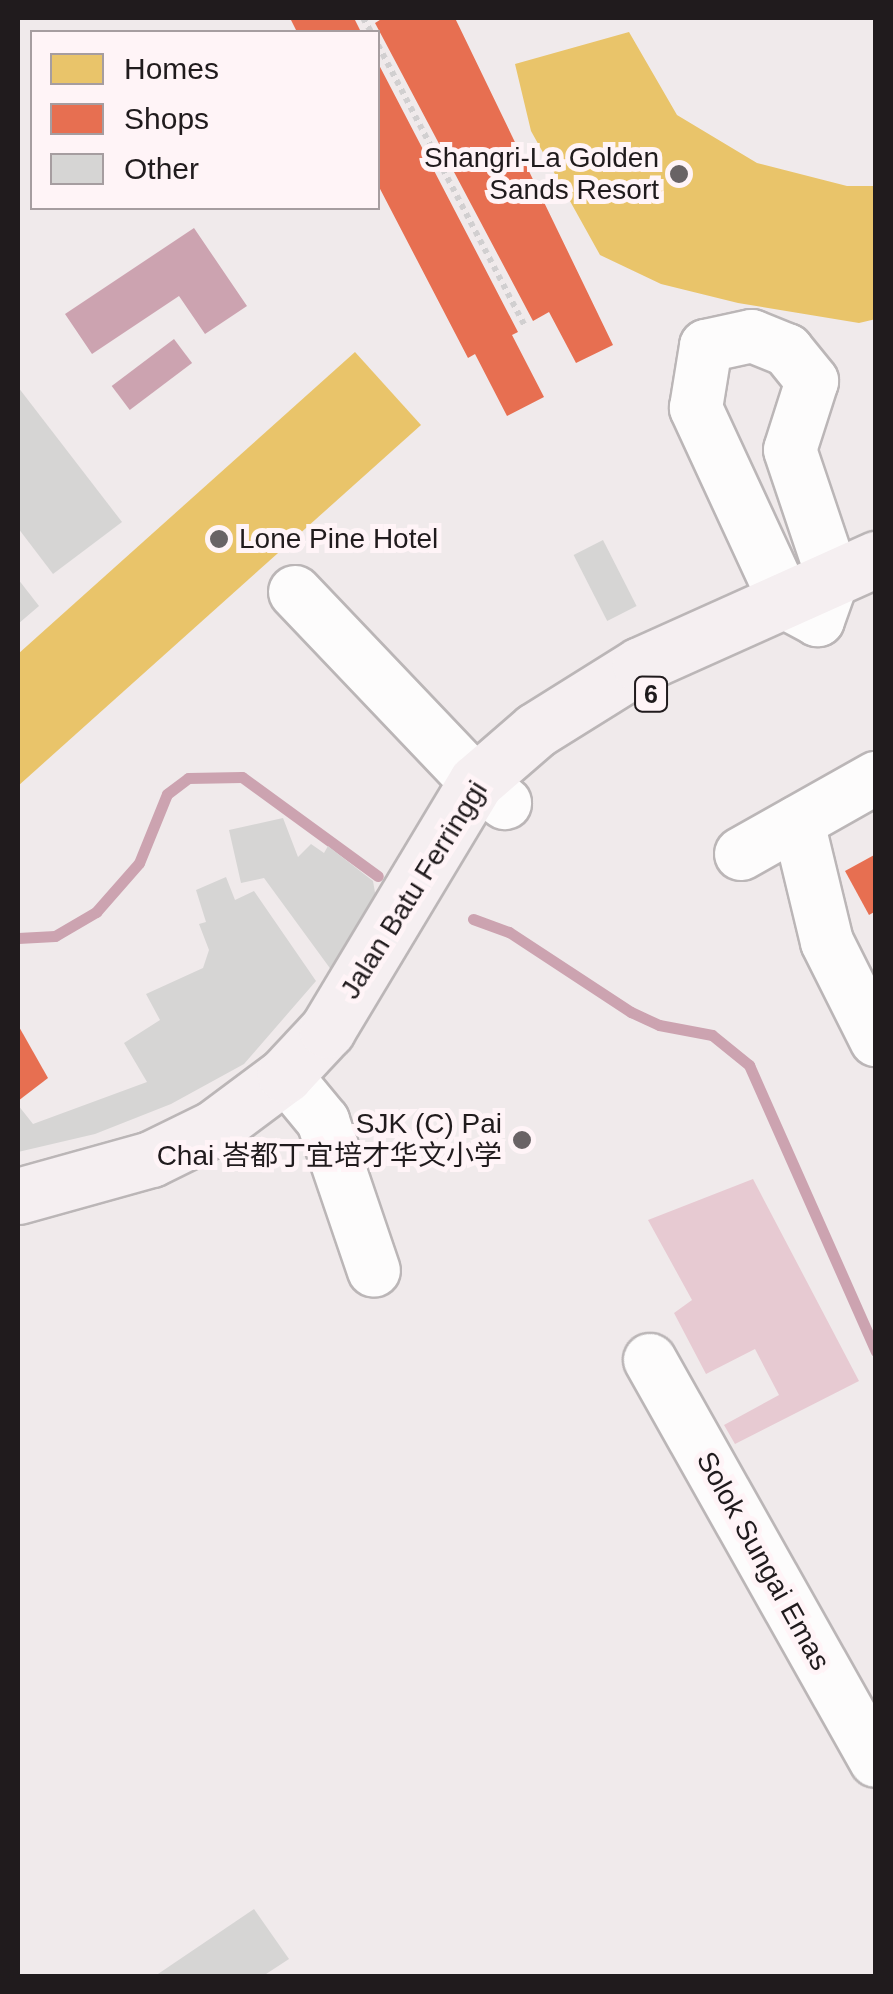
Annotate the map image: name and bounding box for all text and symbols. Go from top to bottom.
legend [30,30,380,210]
text: Homes [124,52,219,85]
text: Shops [124,102,209,135]
place label: Shangri-La Golden Sands Resort [424,141,659,207]
text: Other [124,152,199,185]
marker: Shangri-La Golden Sands Resort [668,163,690,185]
place label: Lone Pine Hotel [239,522,438,556]
marker: Lone Pine Hotel [208,528,230,550]
road number: 6 [634,674,668,714]
street label: Jalan Batu Ferringgi [333,775,495,1005]
place label: SJK (C) Pai Chai 峇都丁宜培才华文小学 [157,1107,502,1173]
marker: SJK (C) Pai Chai 峇都丁宜培才华文小学 [511,1129,533,1151]
street label: Solok Sungai Emas [689,1446,837,1676]

